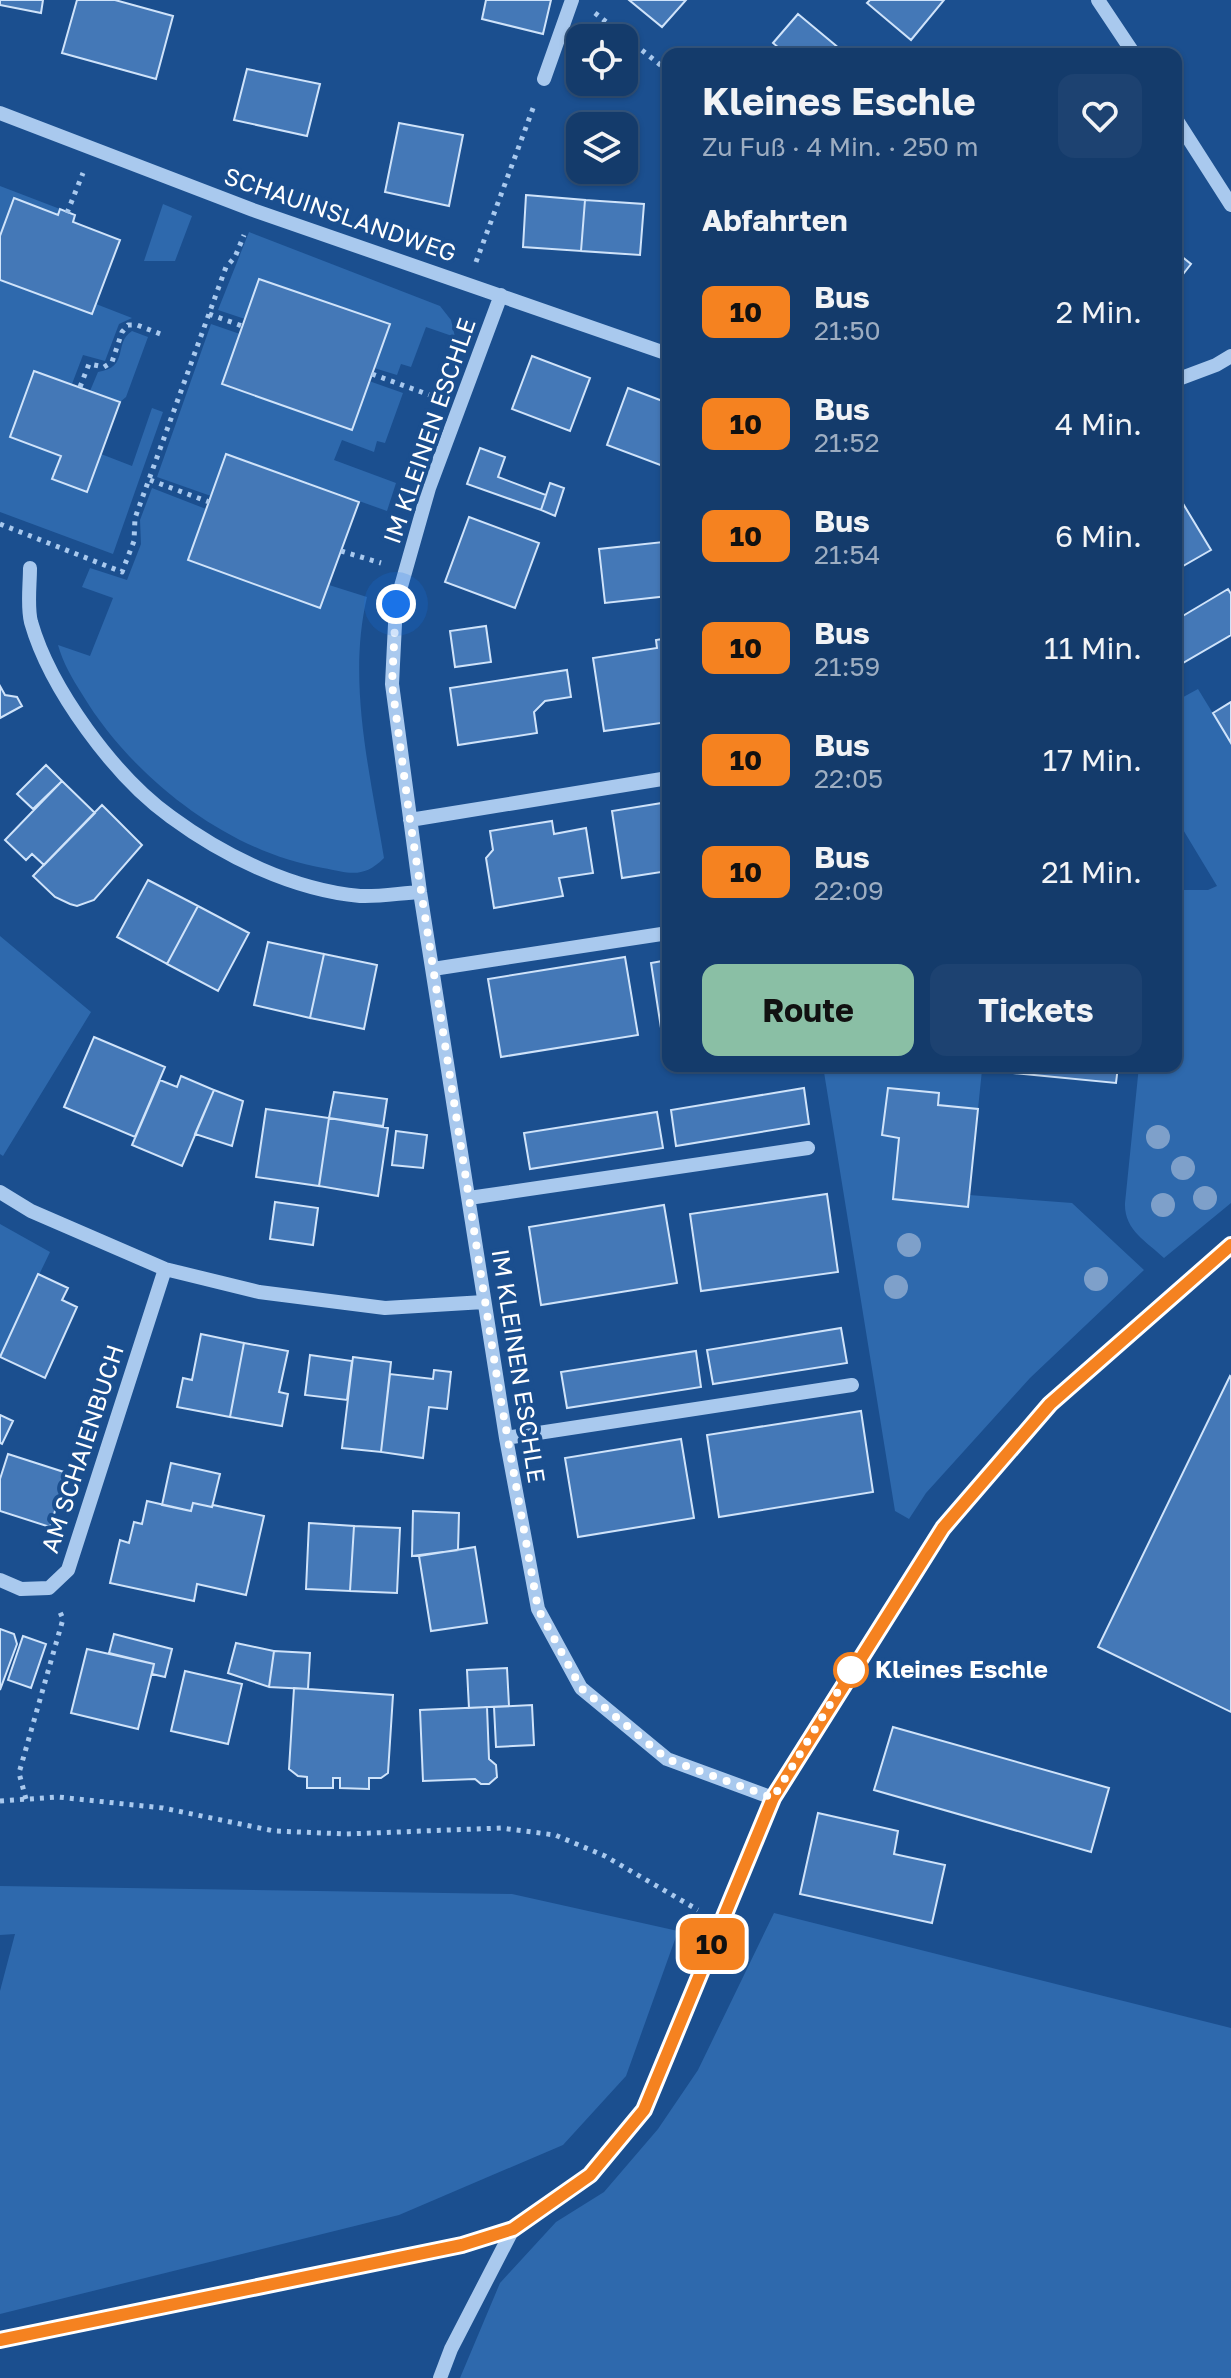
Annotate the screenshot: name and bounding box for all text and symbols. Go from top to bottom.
map controls [566,24,638,184]
button: locate [566,24,638,96]
button: heart [1058,74,1142,158]
text: Kleines Eschle [702,78,976,123]
button: layers [566,112,638,184]
text: Zu Fuß · 4 Min. · 250 m [702,131,978,162]
street label: SCHAUINSLANDWEG [221,160,460,267]
text: Abfahrten [702,202,848,238]
text: Bus [814,279,870,315]
text: 2 Min. [1056,294,1142,330]
text: 10 [730,295,762,328]
street label: IM KLEINEN ESCHLE [376,314,481,547]
text: 21:50 [814,315,881,346]
text: Bus [814,391,870,427]
text: 4 Min. [1055,406,1142,442]
text: 10 [730,407,762,440]
text: 21:52 [814,427,880,458]
text: Bus [814,503,870,539]
text: 6 Min. [1055,518,1142,554]
text: 10 [730,519,762,552]
text: 21:54 [814,539,880,570]
your location [376,584,416,624]
text: Bus [814,615,870,651]
text: 11 Min. [1044,630,1142,666]
text: 10 [730,631,762,664]
text: 21:59 [814,651,880,682]
text: Bus [814,727,870,763]
text: 17 Min. [1043,742,1142,778]
text: 10 [730,743,762,776]
text: 22:05 [814,763,883,794]
text: Bus [814,839,870,875]
text: 21 Min. [1041,854,1142,890]
text: 10 [730,855,762,888]
text: 22:09 [814,875,884,906]
button: Route [702,964,914,1056]
button: Tickets [930,964,1142,1056]
street label: IM KLEINEN ESCHLE [487,1247,552,1485]
street label: AM SCHAIENBUCH [34,1341,129,1556]
marker: Kleines Eschle [834,1653,868,1687]
place label: Kleines Eschle [875,1654,1048,1683]
line badge: 10 [676,1918,748,1970]
text: 10 [696,1927,728,1960]

